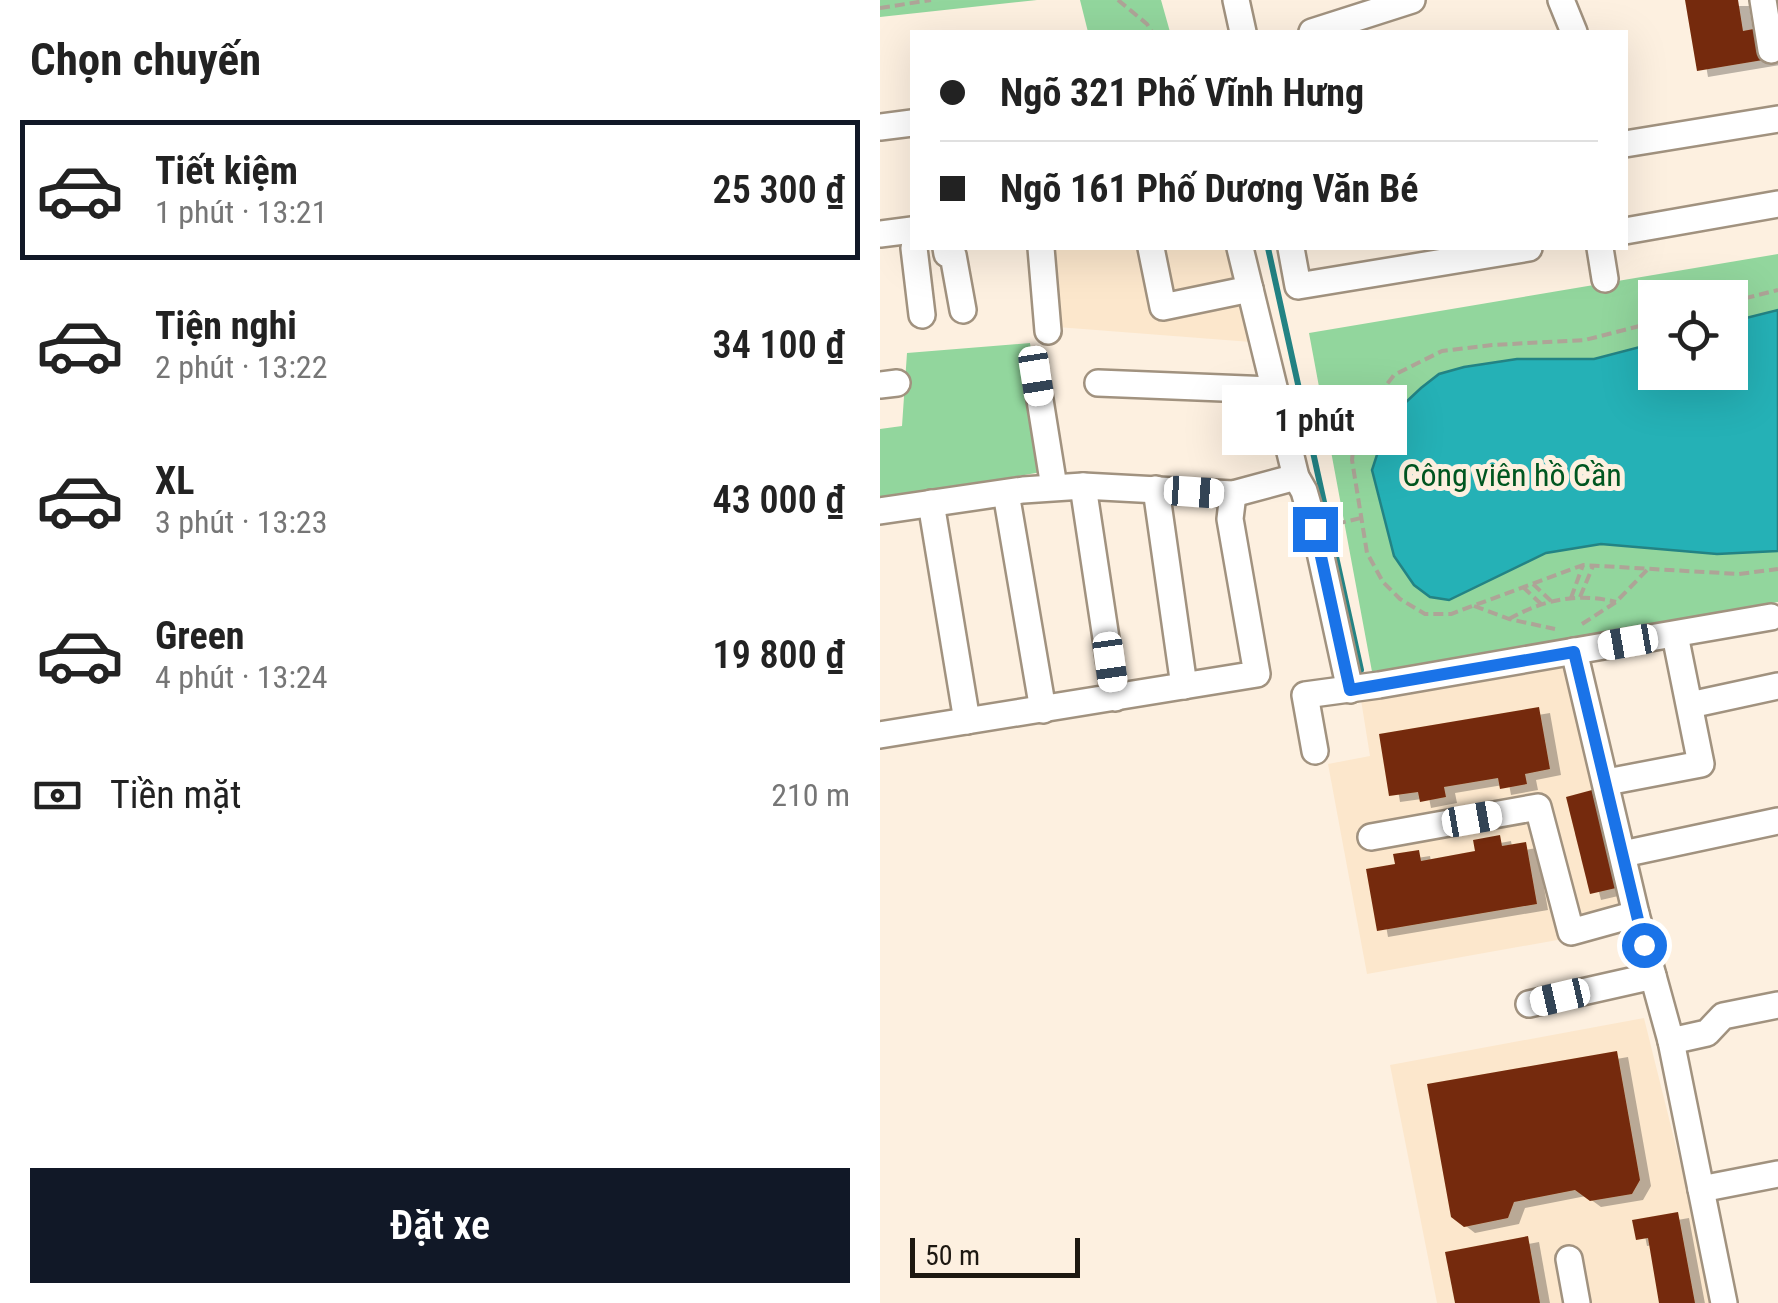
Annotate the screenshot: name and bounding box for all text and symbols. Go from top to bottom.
text: Chọn chuyến [30,33,261,86]
text: Ngõ 321 Phố Vĩnh Hưng [1000,71,1364,115]
icon: car [35,145,125,235]
text: Tiết kiệm [155,149,298,193]
text: Ngõ 161 Phố Dương Văn Bé [1000,167,1418,211]
text: 25 300 ₫ [713,168,845,212]
text: 1 phút · 13:21 [155,193,327,231]
map controls [1638,280,1748,390]
button: locate [1638,280,1748,390]
icon: car [35,300,125,390]
text: Tiện nghi [155,304,297,348]
text: 34 100 ₫ [713,323,845,367]
car [1016,344,1056,408]
text: 2 phút · 13:22 [155,348,327,386]
callout: 1 phút [1222,384,1408,454]
text: 1 phút [1274,401,1355,439]
icon: car [35,455,125,545]
park label: Công viên hồ Cần [1402,456,1622,494]
text: XL [155,459,194,503]
car [1163,475,1225,509]
text: 43 000 ₫ [713,478,845,522]
text: 3 phút · 13:23 [155,503,327,541]
route end [1293,507,1338,552]
icon: car [35,610,125,700]
text: Green [155,614,245,658]
car [1596,622,1660,662]
car [1091,630,1129,694]
text: 19 800 ₫ [713,633,845,677]
text: 4 phút · 13:24 [155,658,327,696]
icon: cash [30,768,85,823]
text: Tiền mặt [110,773,242,817]
text: 210 m [771,776,850,814]
car [1440,799,1504,839]
route start [1622,923,1667,968]
car [1527,976,1593,1018]
button: Đặt xe [30,1168,850,1283]
scale bar [910,1233,1080,1278]
text: 50 m [925,1239,980,1272]

